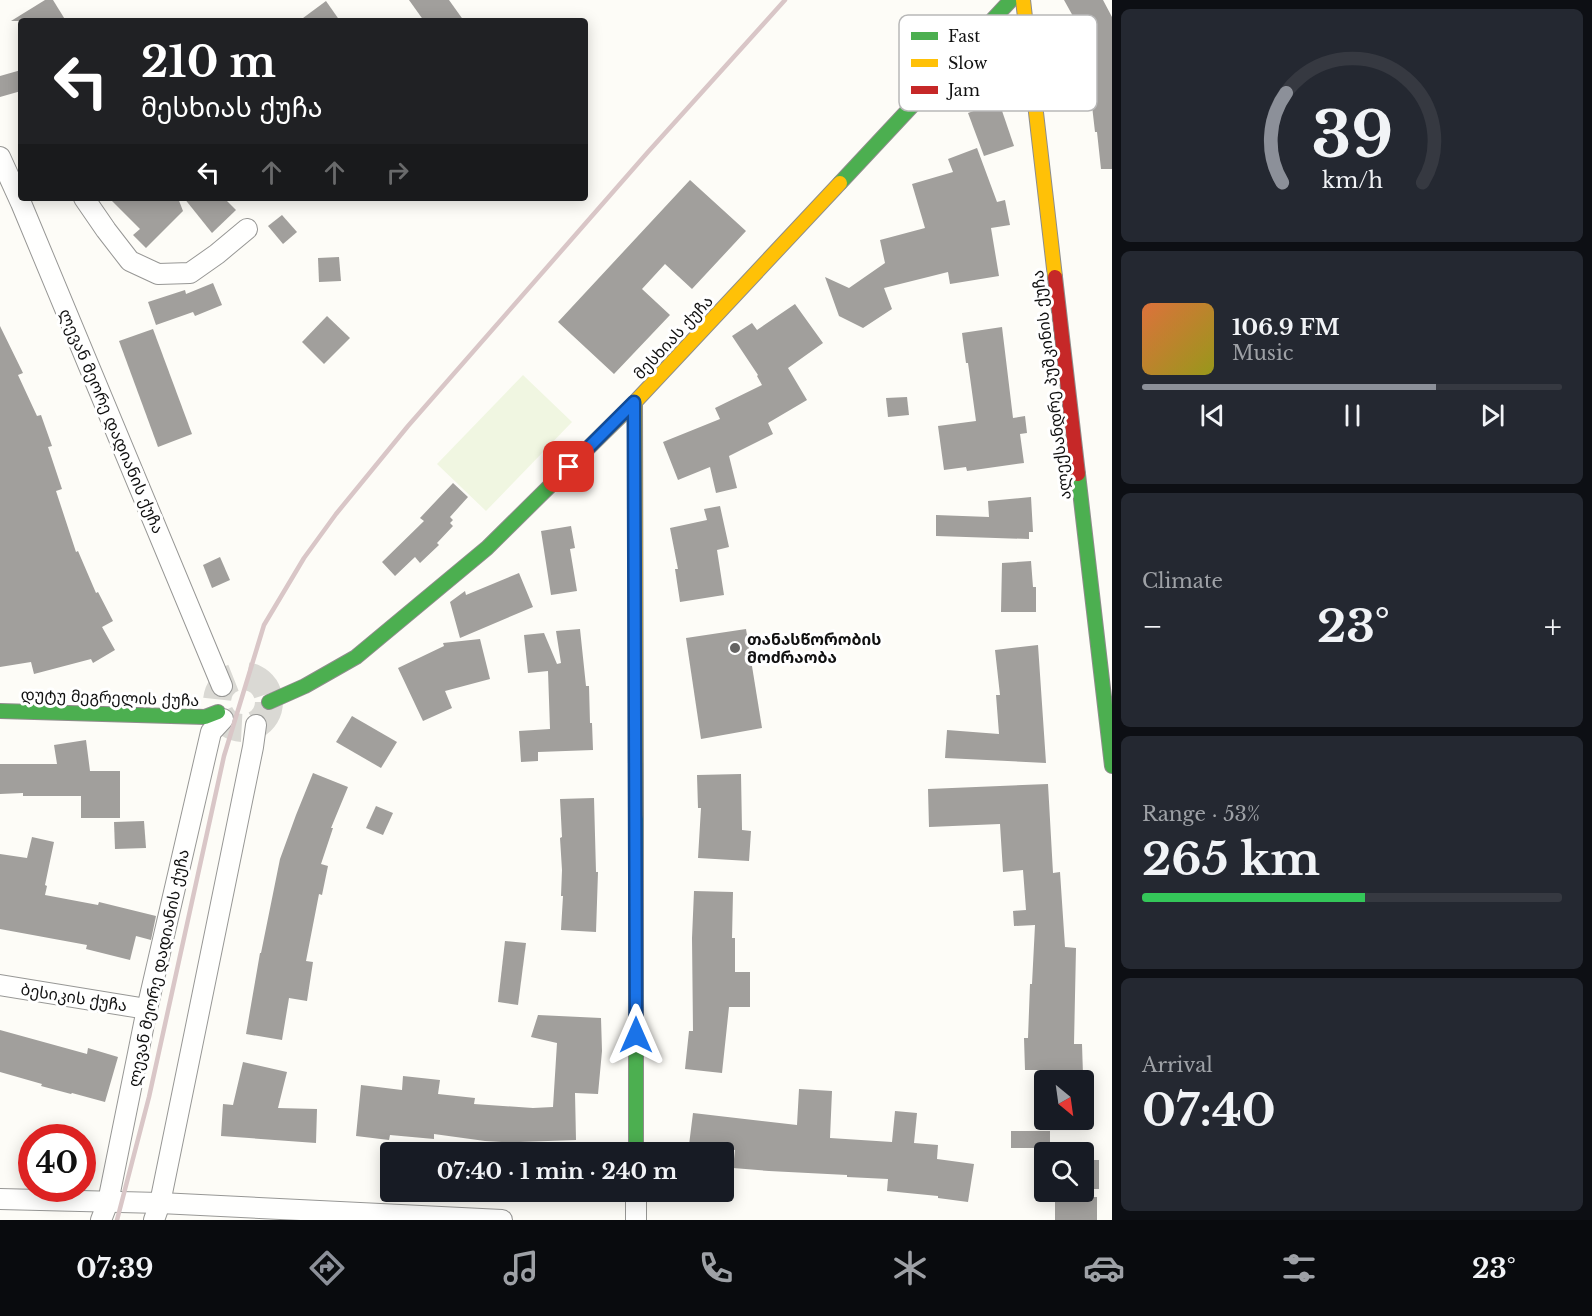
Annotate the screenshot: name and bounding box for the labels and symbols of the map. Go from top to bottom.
legend [899,15,1097,111]
text: Fast [948,26,980,46]
text: Slow [948,53,988,73]
text: Jam [946,80,980,100]
street label: ალექსანდრე პუშკინის ქუჩა [1027,269,1076,501]
street label: მესხიას ქუჩა [629,291,717,383]
street label: ლევან მეორე დადიანის ქუჩა [55,305,169,537]
pin [543,441,594,492]
place label: თანასწორობის მოძრაობა [747,629,881,667]
marker: თანასწორობის მოძრაობა [728,641,742,655]
street label: დუტუ მეგრელის ქუჩა [20,684,200,711]
street label: ლევან მეორე დადიანის ქუჩა [123,847,194,1089]
street label: ბესიკის ქუჩა [19,979,129,1015]
position arrow [604,1003,668,1067]
north arrow [1034,1070,1094,1130]
speed limit sign: 40 [18,1124,96,1202]

